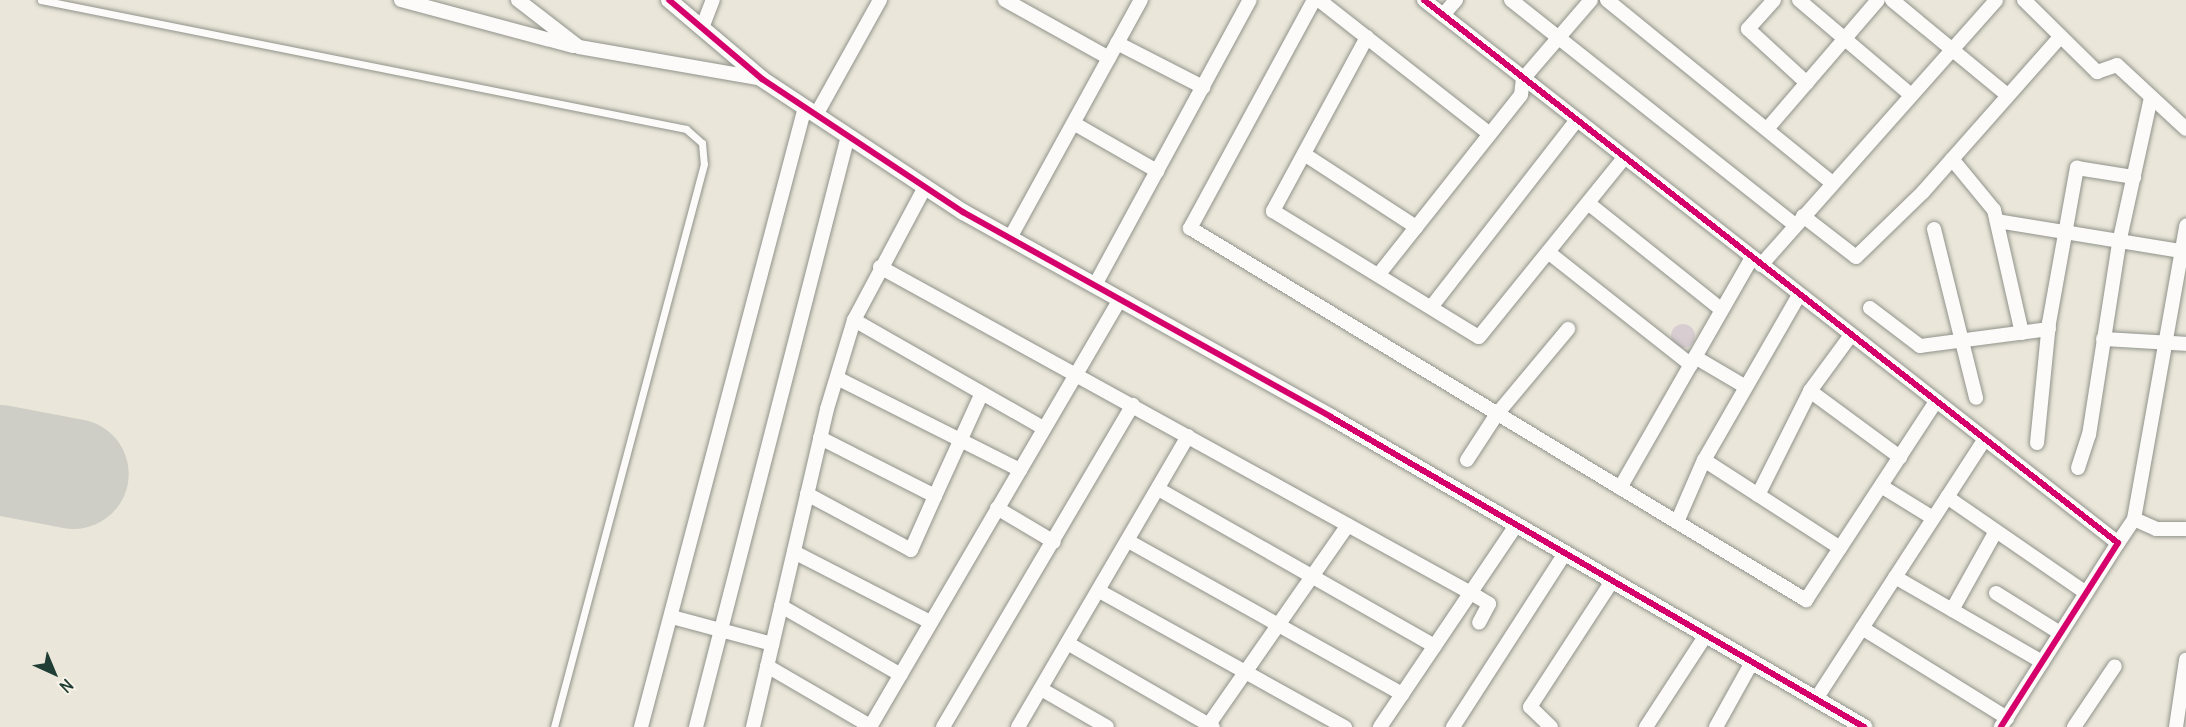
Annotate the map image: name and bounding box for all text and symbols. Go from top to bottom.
north arrow [24,643,84,703]
text: N [56,675,77,697]

